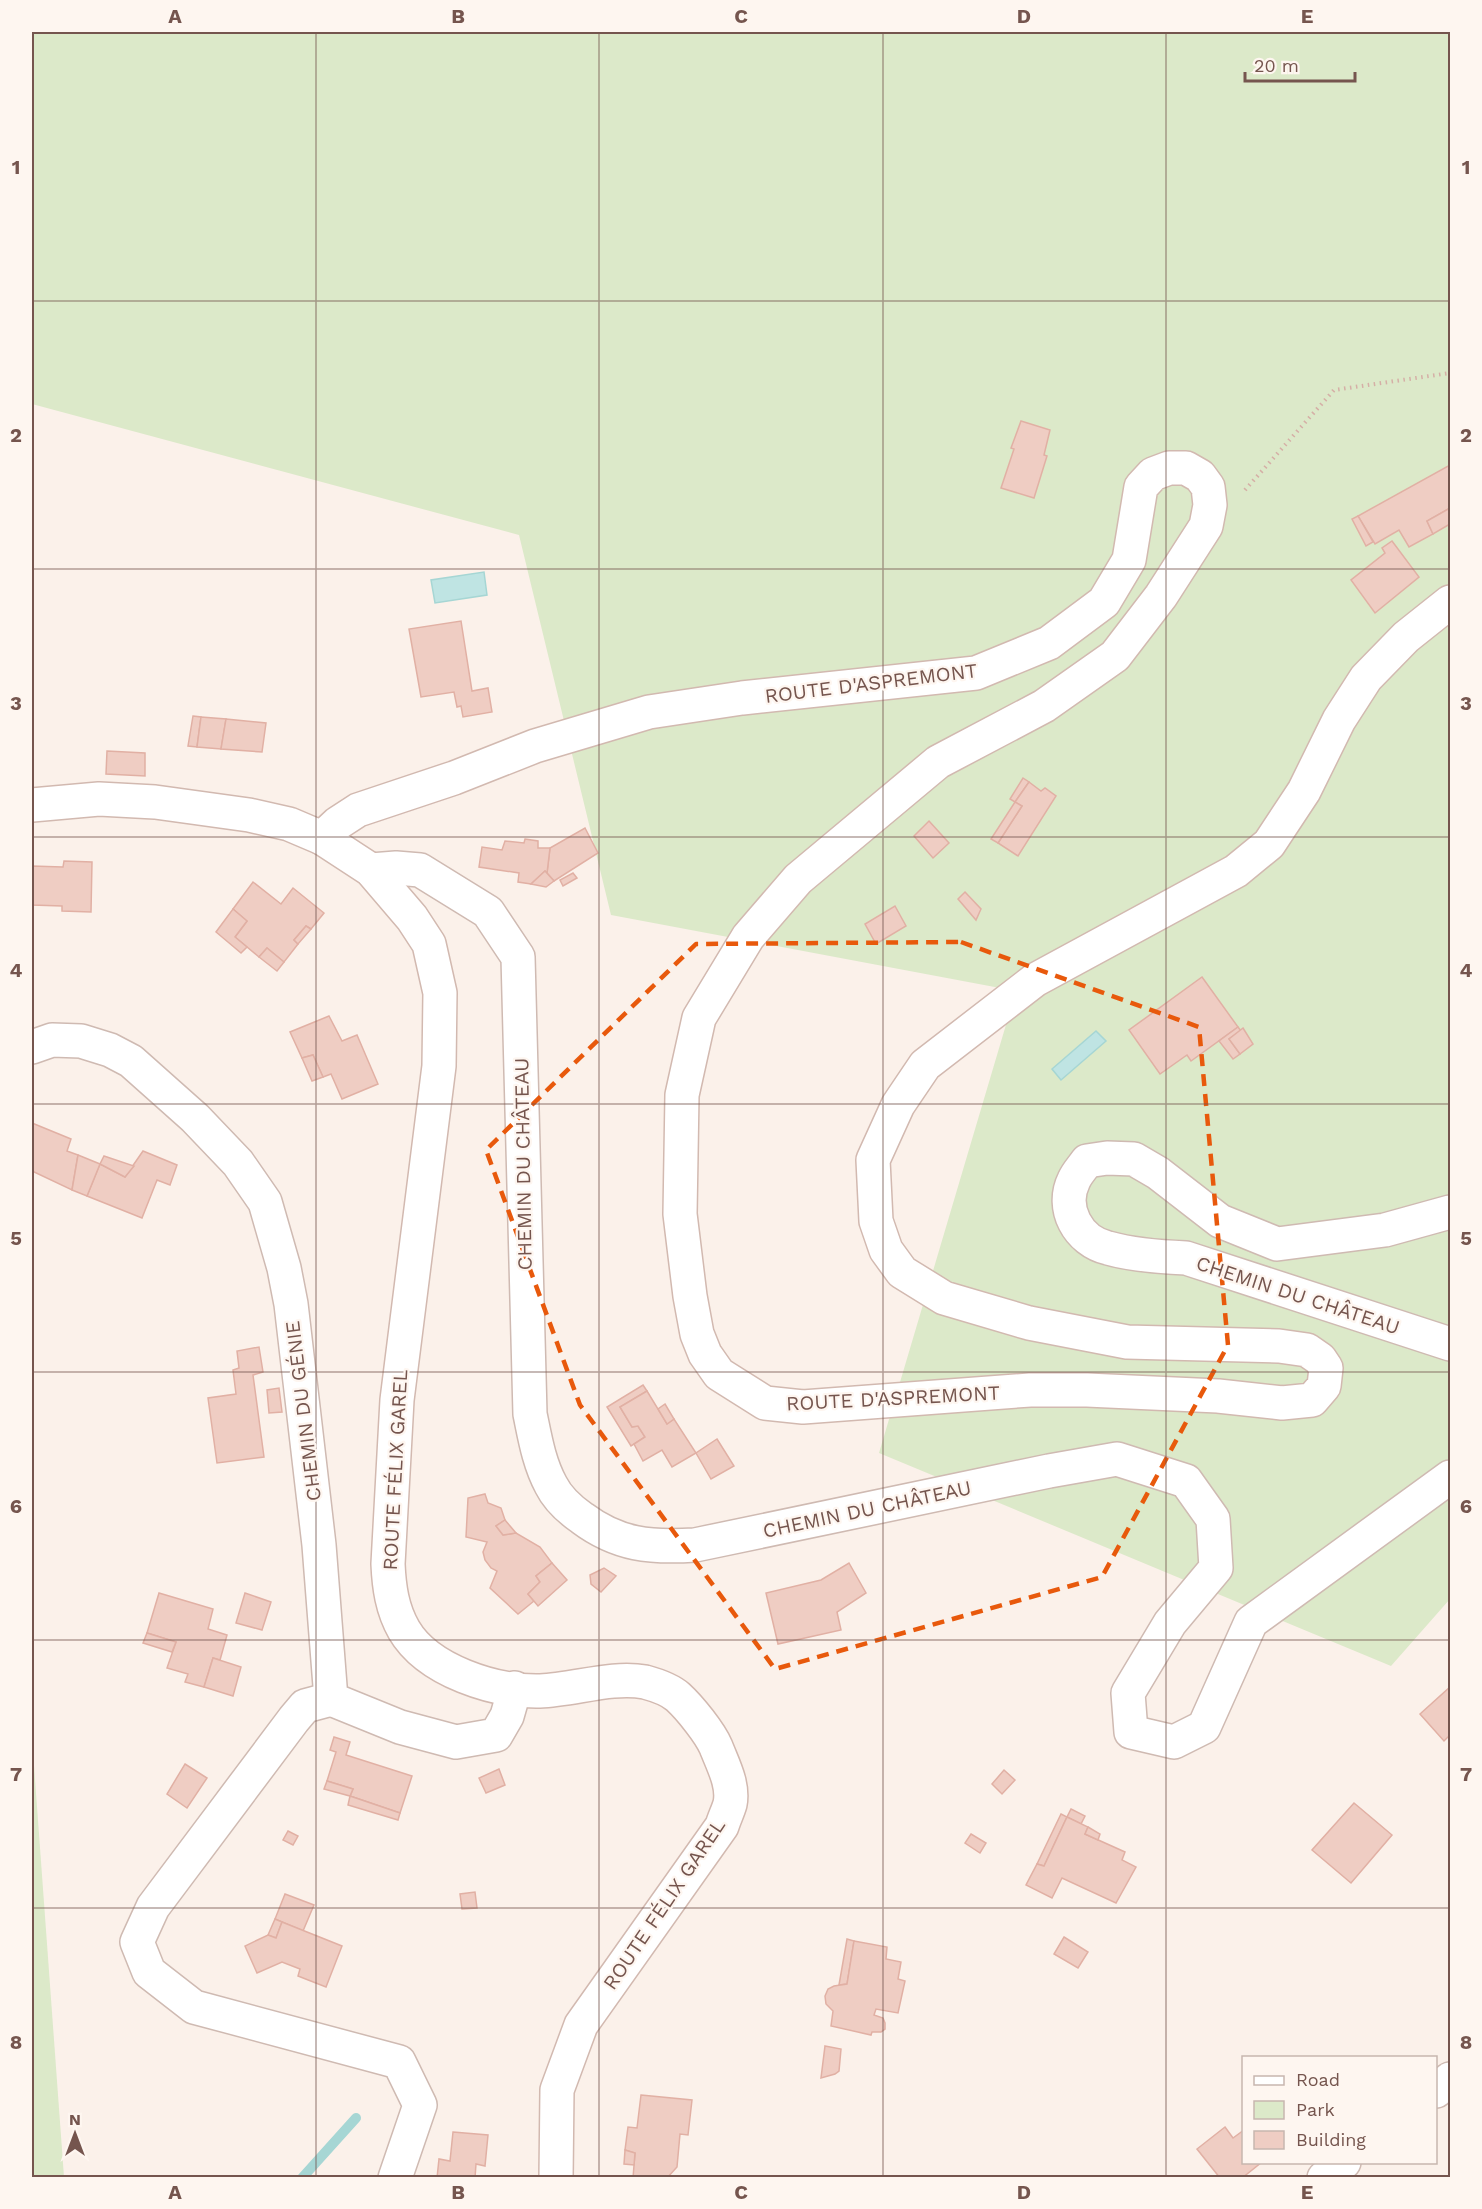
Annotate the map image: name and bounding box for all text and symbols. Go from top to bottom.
text: A [168,4,182,28]
text: B [451,4,465,28]
text: C [734,4,748,28]
text: D [1017,4,1031,28]
text: E [1301,4,1313,28]
scale bar [1245,45,1354,83]
text: 20 m [1254,55,1299,76]
text: 1 [12,155,20,179]
text: 1 [1462,155,1470,179]
text: 2 [10,423,22,447]
text: 2 [1460,423,1472,447]
street label: ROUTE D'ASPREMONT [763,658,979,708]
text: 3 [10,691,22,715]
text: 3 [1460,691,1472,715]
text: 4 [10,958,23,982]
text: 4 [1460,958,1473,982]
street label: CHEMIN DU CHÂTEAU [509,1057,537,1271]
text: 5 [10,1226,22,1250]
text: 5 [1460,1226,1472,1250]
street label: CHEMIN DU CHÂTEAU [1193,1251,1403,1339]
street label: CHEMIN DU GÉNIE [280,1319,326,1503]
street label: ROUTE FÉLIX GAREL [378,1369,412,1571]
street label: ROUTE D'ASPREMONT [786,1380,1000,1416]
street label: CHEMIN DU CHÂTEAU [761,1475,973,1543]
text: 6 [10,1494,22,1518]
text: 6 [1460,1494,1472,1518]
text: 7 [10,1762,22,1786]
text: 7 [1460,1762,1472,1786]
street label: ROUTE FÉLIX GAREL [598,1814,730,1994]
text: 8 [10,2030,22,2054]
text: 8 [1460,2030,1472,2054]
legend [1242,2056,1437,2164]
text: Road [1296,2069,1340,2090]
text: Park [1296,2099,1335,2120]
north arrow [45,2104,105,2164]
text: N [69,2110,81,2129]
text: Building [1296,2129,1366,2150]
text: A [168,2180,182,2204]
text: B [451,2180,465,2204]
text: C [734,2180,748,2204]
text: D [1017,2180,1031,2204]
text: E [1301,2180,1313,2204]

